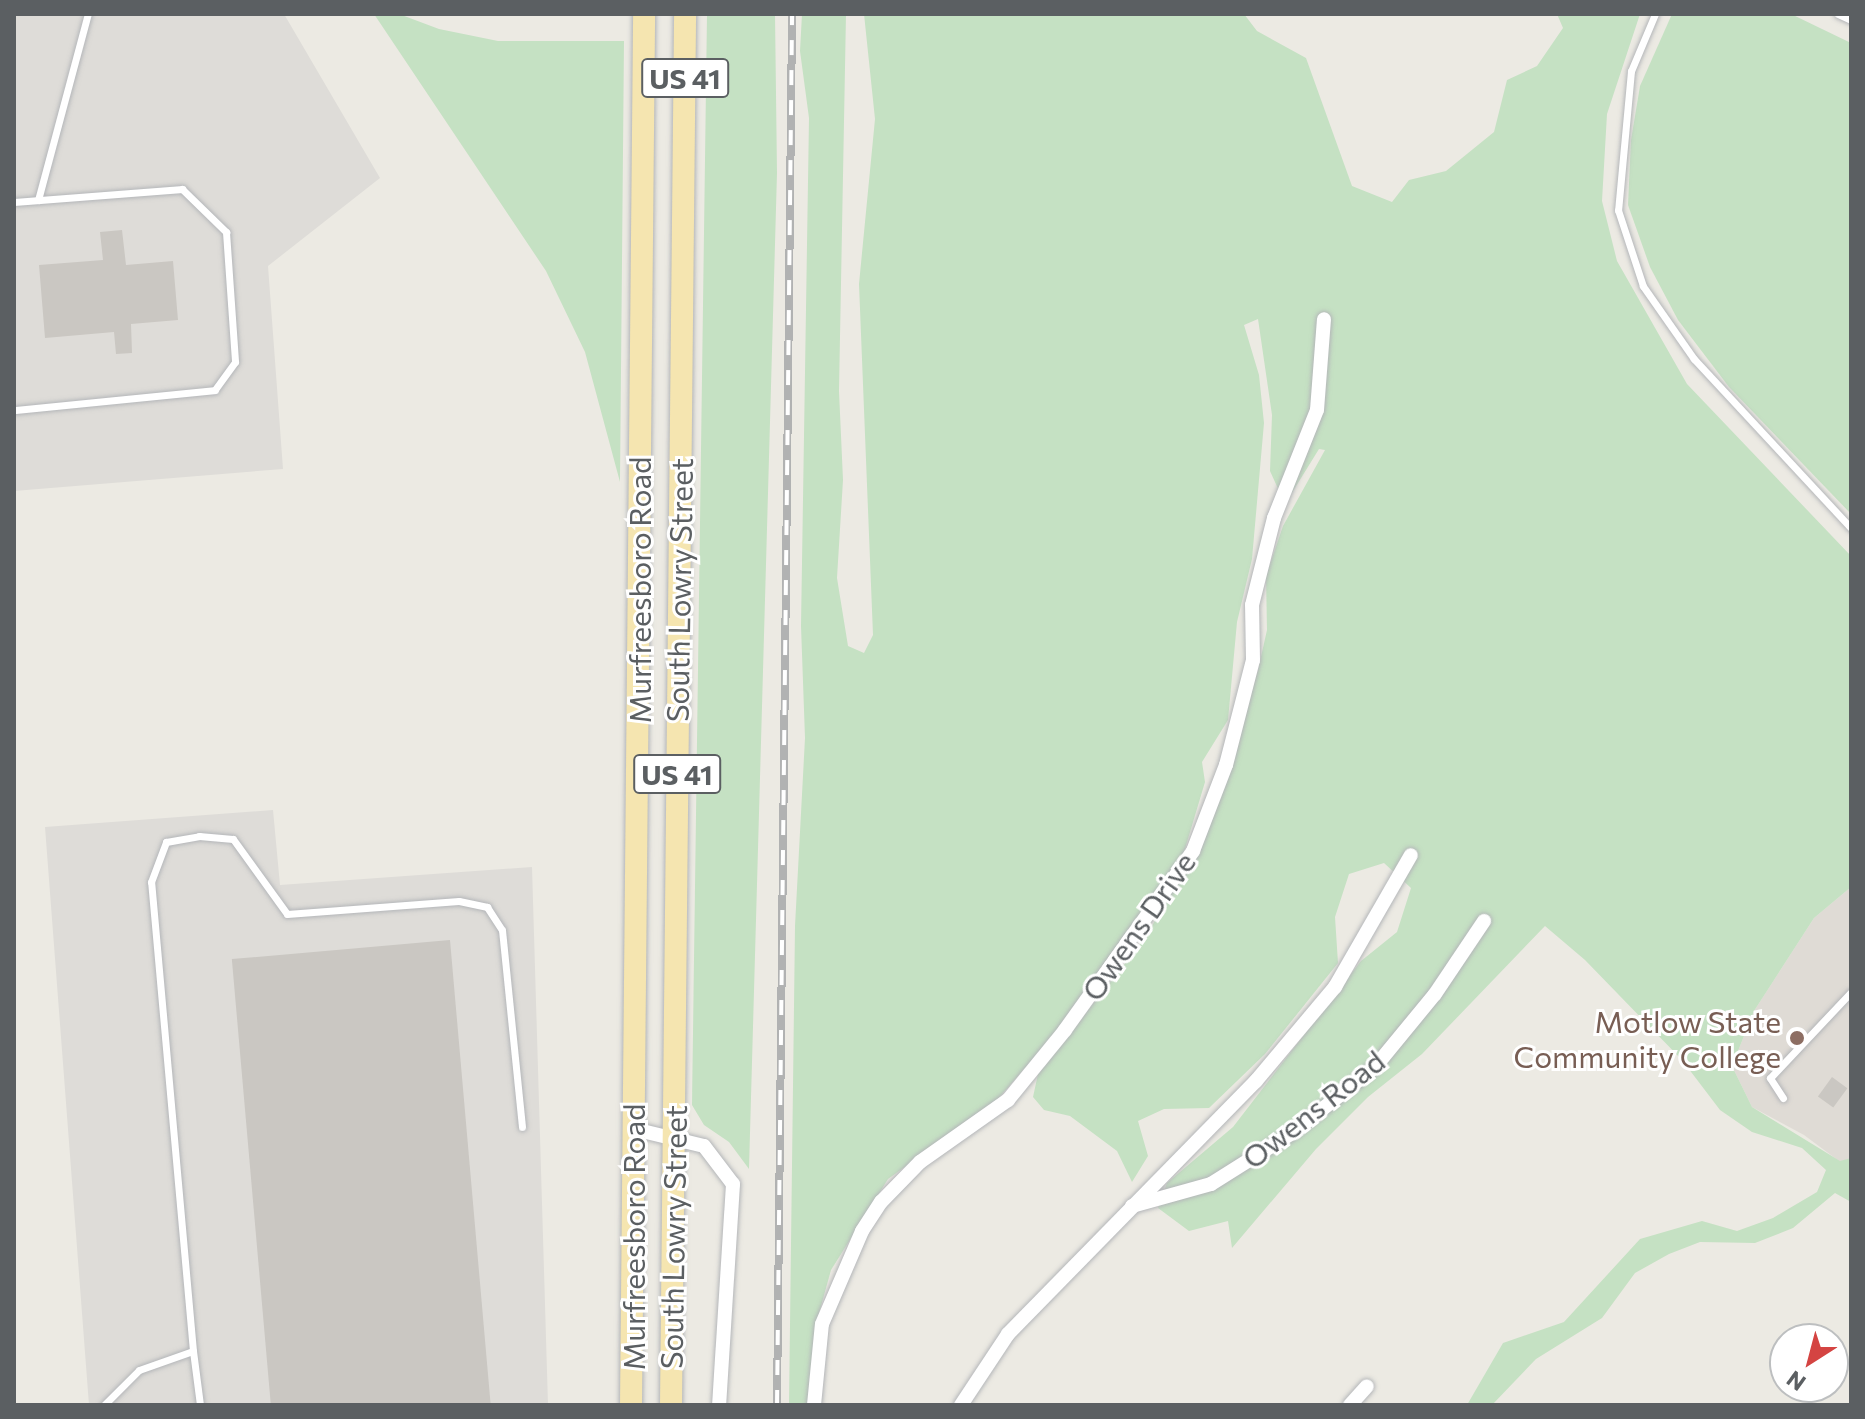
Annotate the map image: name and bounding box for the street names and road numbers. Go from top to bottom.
road number: US 41 [641,54,729,102]
street label: Murfreesboro Road [621,457,657,723]
street label: South Lowry Street [659,458,699,722]
road number: US 41 [633,750,721,798]
street label: Owens Drive [1074,845,1202,1007]
street label: Owens Road [1235,1042,1391,1176]
street label: Murfreesboro Road [615,1104,651,1370]
street label: South Lowry Street [653,1105,693,1369]

